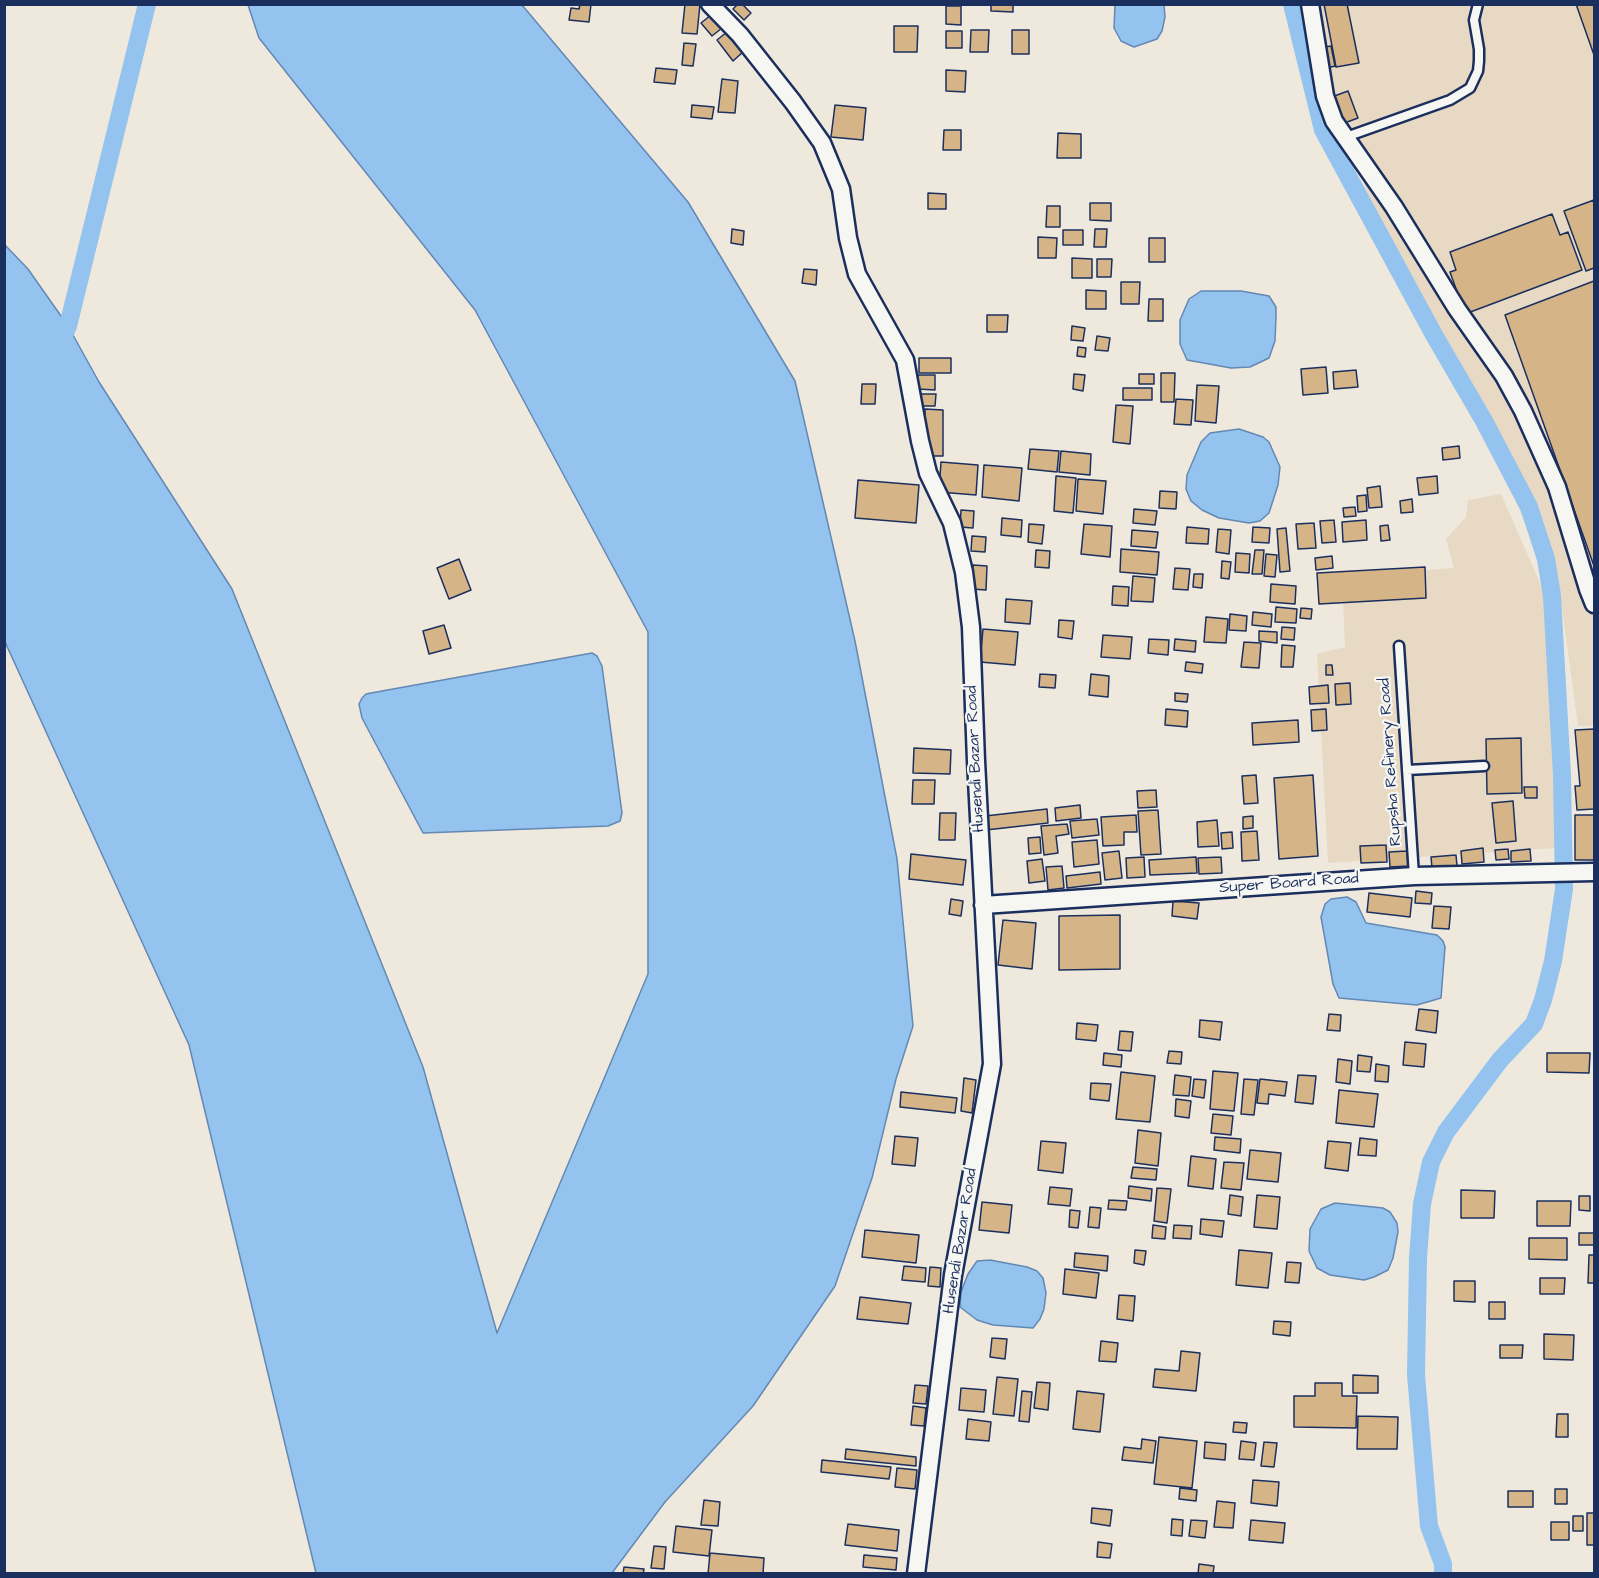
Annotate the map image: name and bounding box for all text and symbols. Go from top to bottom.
street label: Rupsha Refinery Road [1376,677,1406,847]
street label: Husendi Bazar Road [963,685,989,833]
street label: Super Board Road [1219,870,1359,898]
street label: Husendi Bazar Road [940,1167,982,1315]

